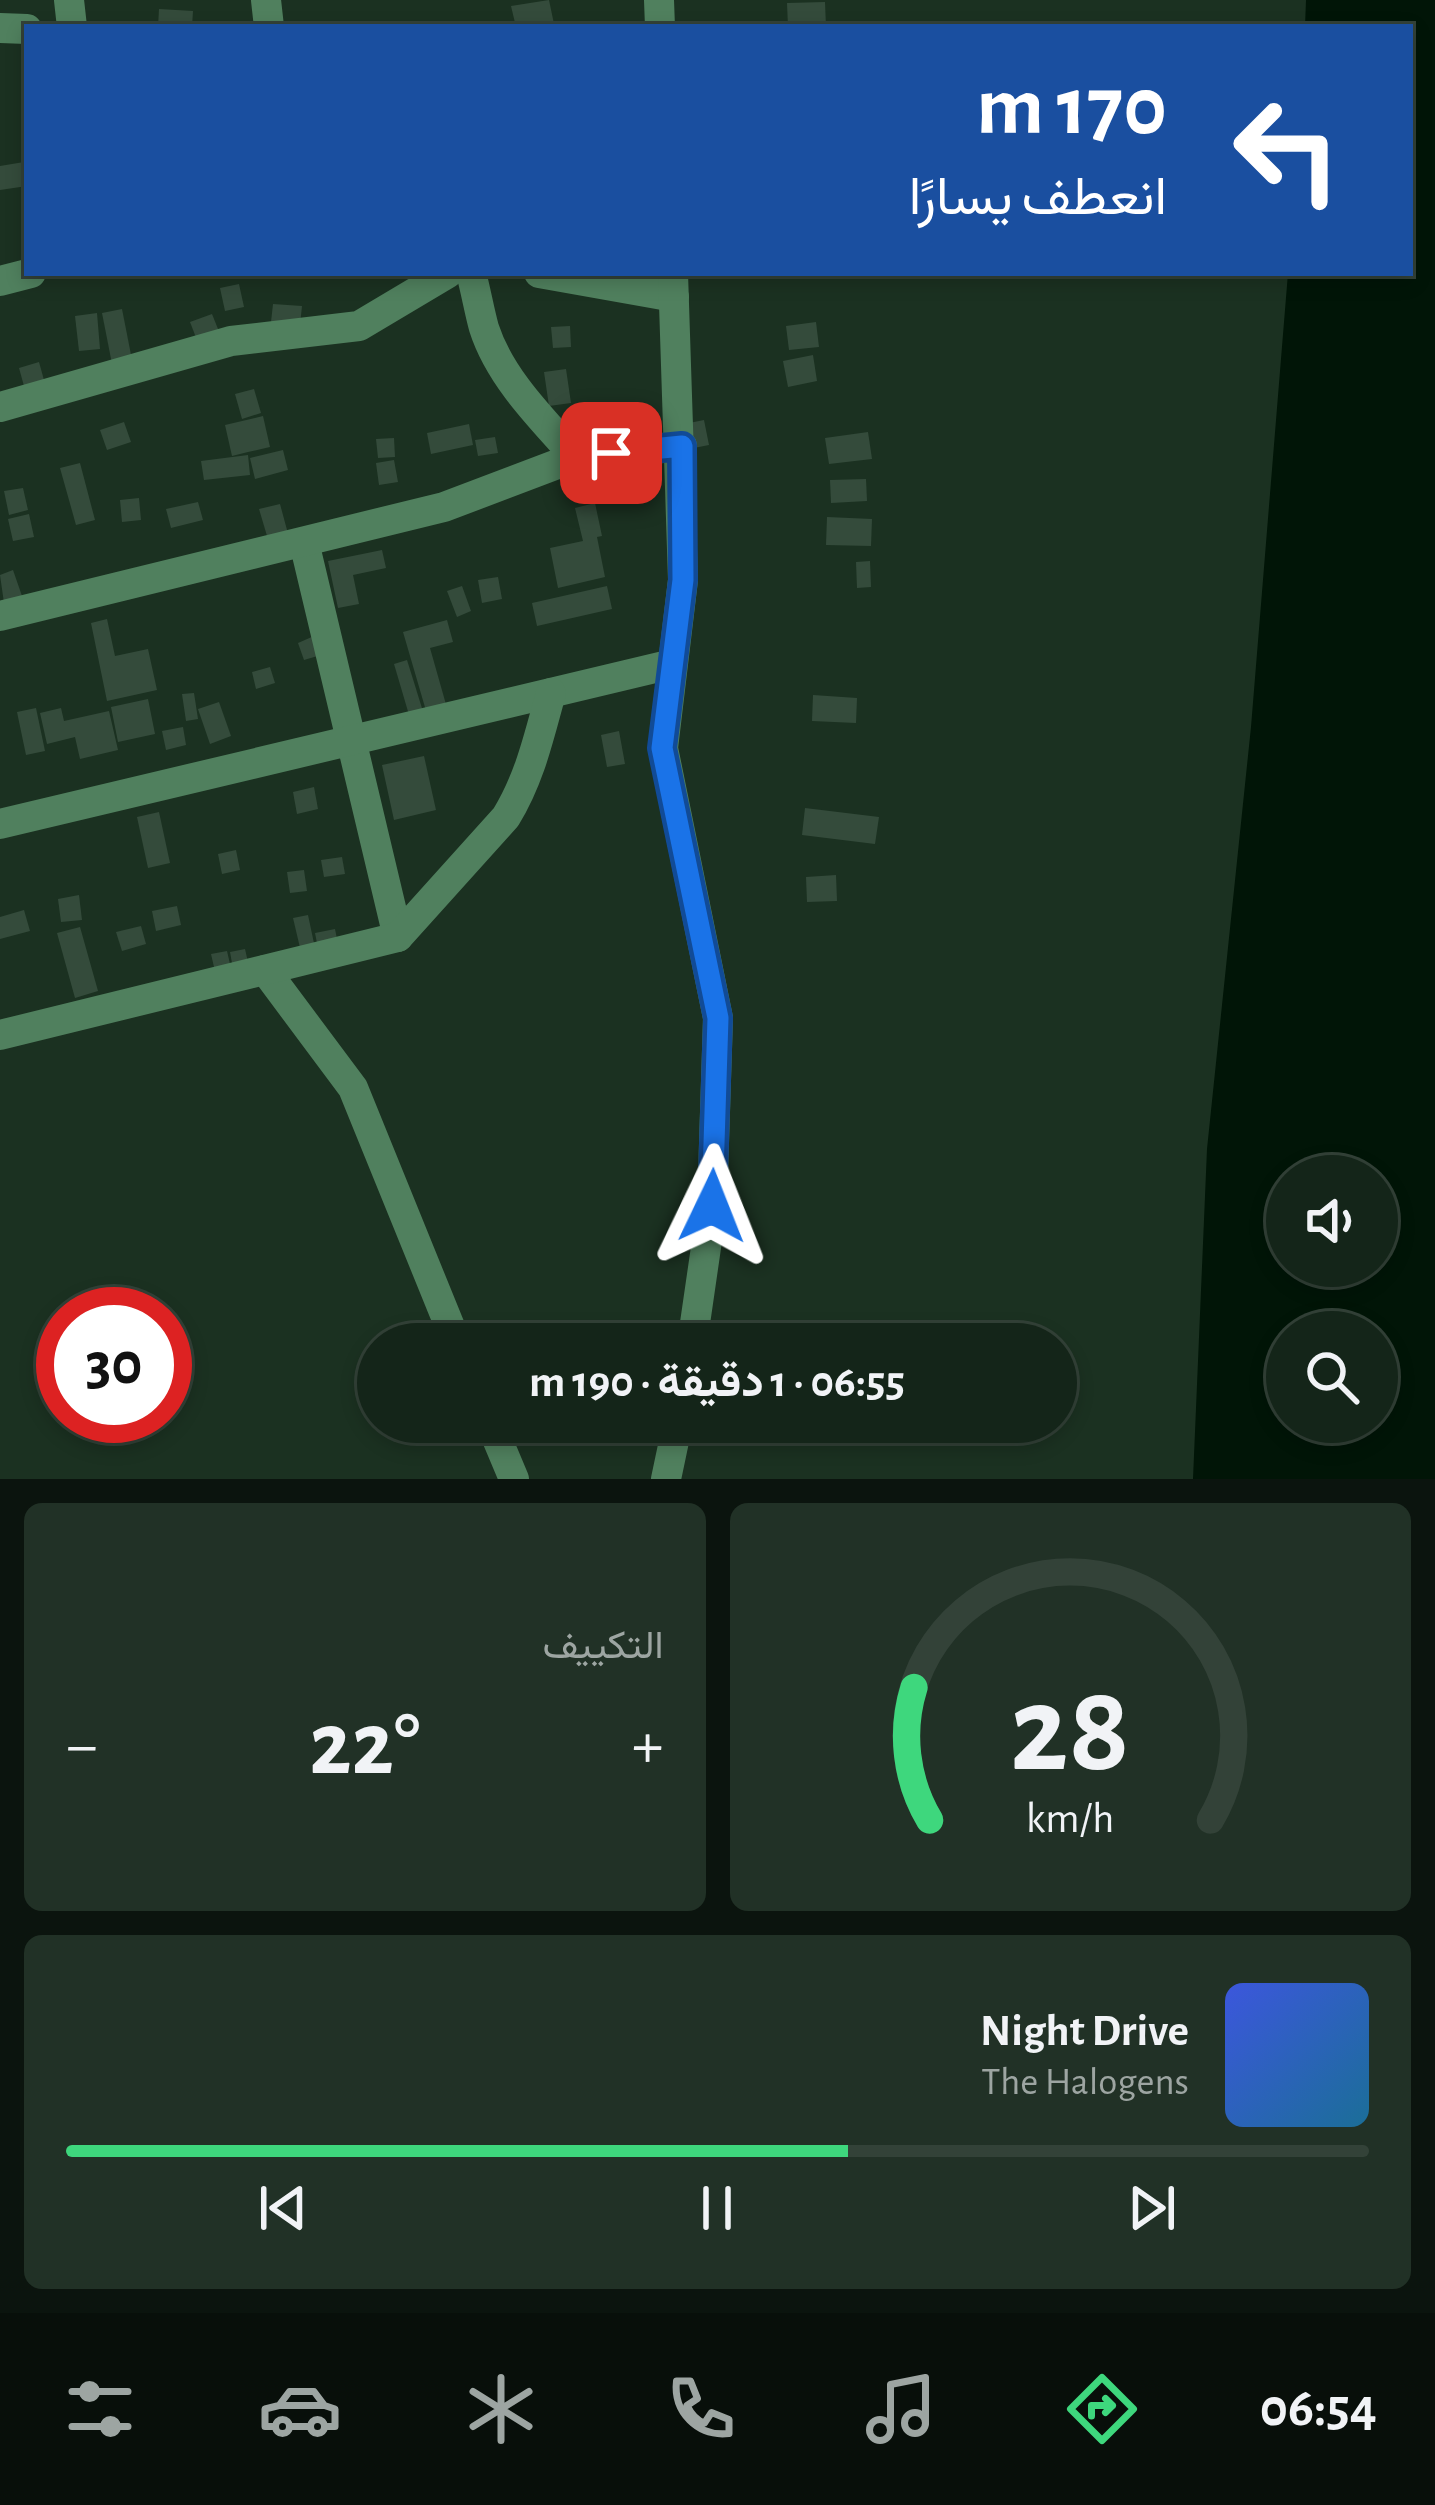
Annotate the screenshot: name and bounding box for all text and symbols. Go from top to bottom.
text: 170 m [976,66,1167,150]
icon: left [1209,72,1365,228]
text: انعطف يسارًا [909,171,1167,225]
pin [560,402,662,504]
icon: arrive [578,420,644,486]
position arrow [649,1143,775,1269]
map controls [1266,1155,1398,1443]
button: sound [1266,1155,1398,1287]
speed limit sign: 30 [36,1287,192,1443]
button: search [1266,1311,1398,1443]
text: 06:55 · 1 دقيقة · 190 m [529,1360,905,1405]
text: التكييف [543,1627,664,1666]
text: 28 [1010,1669,1130,1794]
text: 22° [309,1701,420,1791]
text: − [66,1713,98,1779]
text: + [632,1713,664,1779]
text: km/h [1026,1798,1114,1841]
text: Night Drive [980,2009,1189,2054]
text: The Halogens [981,2063,1189,2102]
icon: previous [250,2175,316,2241]
icon: pause [684,2175,750,2241]
icon: next [1119,2175,1185,2241]
icon: filters [58,2367,142,2451]
icon: car [258,2367,342,2451]
icon: climate [459,2367,543,2451]
icon: phone [659,2367,743,2451]
icon: music [859,2367,943,2451]
icon: directions [1060,2367,1144,2451]
text: 06:54 [1260,2382,1377,2436]

